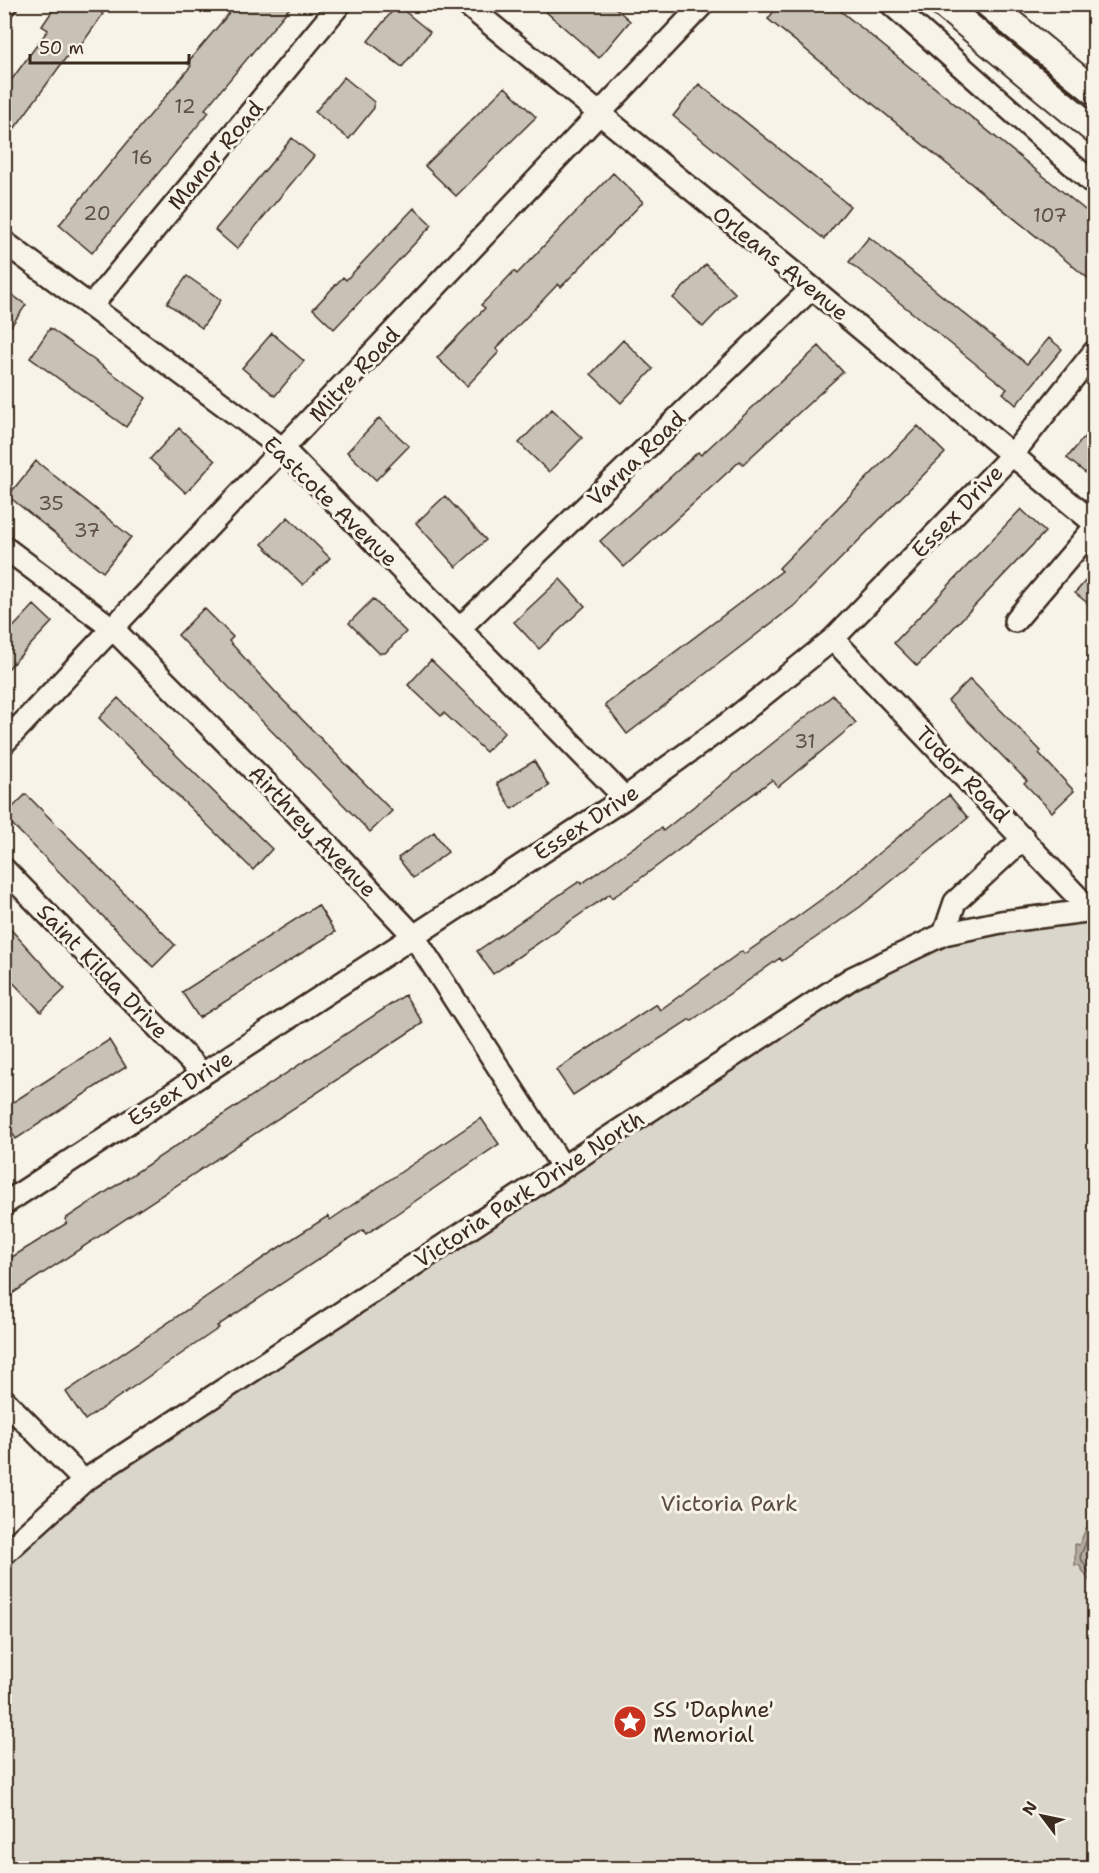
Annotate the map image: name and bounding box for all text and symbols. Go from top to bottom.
scale bar [30,27,189,65]
text: 50 m [39,36,84,60]
house number: 12 [174,93,196,119]
street label: Manor Road [161,94,270,216]
house number: 16 [131,144,153,170]
house number: 20 [83,200,111,226]
street label: Orleans Avenue [707,200,855,327]
house number: 107 [1033,202,1067,228]
street label: Mitre Road [303,320,406,428]
street label: Varna Road [581,404,692,512]
street label: Eastcote Avenue [257,430,404,573]
street label: Essex Drive [905,458,1009,564]
house number: 35 [38,490,64,516]
house number: 37 [74,517,100,543]
street label: Tudor Road [909,720,1016,829]
house number: 31 [794,728,816,754]
street label: Airthrey Avenue [242,759,383,904]
street label: Essex Drive [528,778,644,867]
street label: Saint Kilda Drive [31,898,175,1045]
street label: Essex Drive [122,1044,238,1133]
street label: Victoria Park Drive North [409,1104,650,1275]
park label: Victoria Park [660,1489,798,1518]
place label: SS 'Daphne' Memorial [653,1695,774,1749]
place icon: SS 'Daphne' Memorial [612,1704,648,1740]
north arrow [1012,1786,1072,1846]
text: N [1017,1797,1042,1819]

